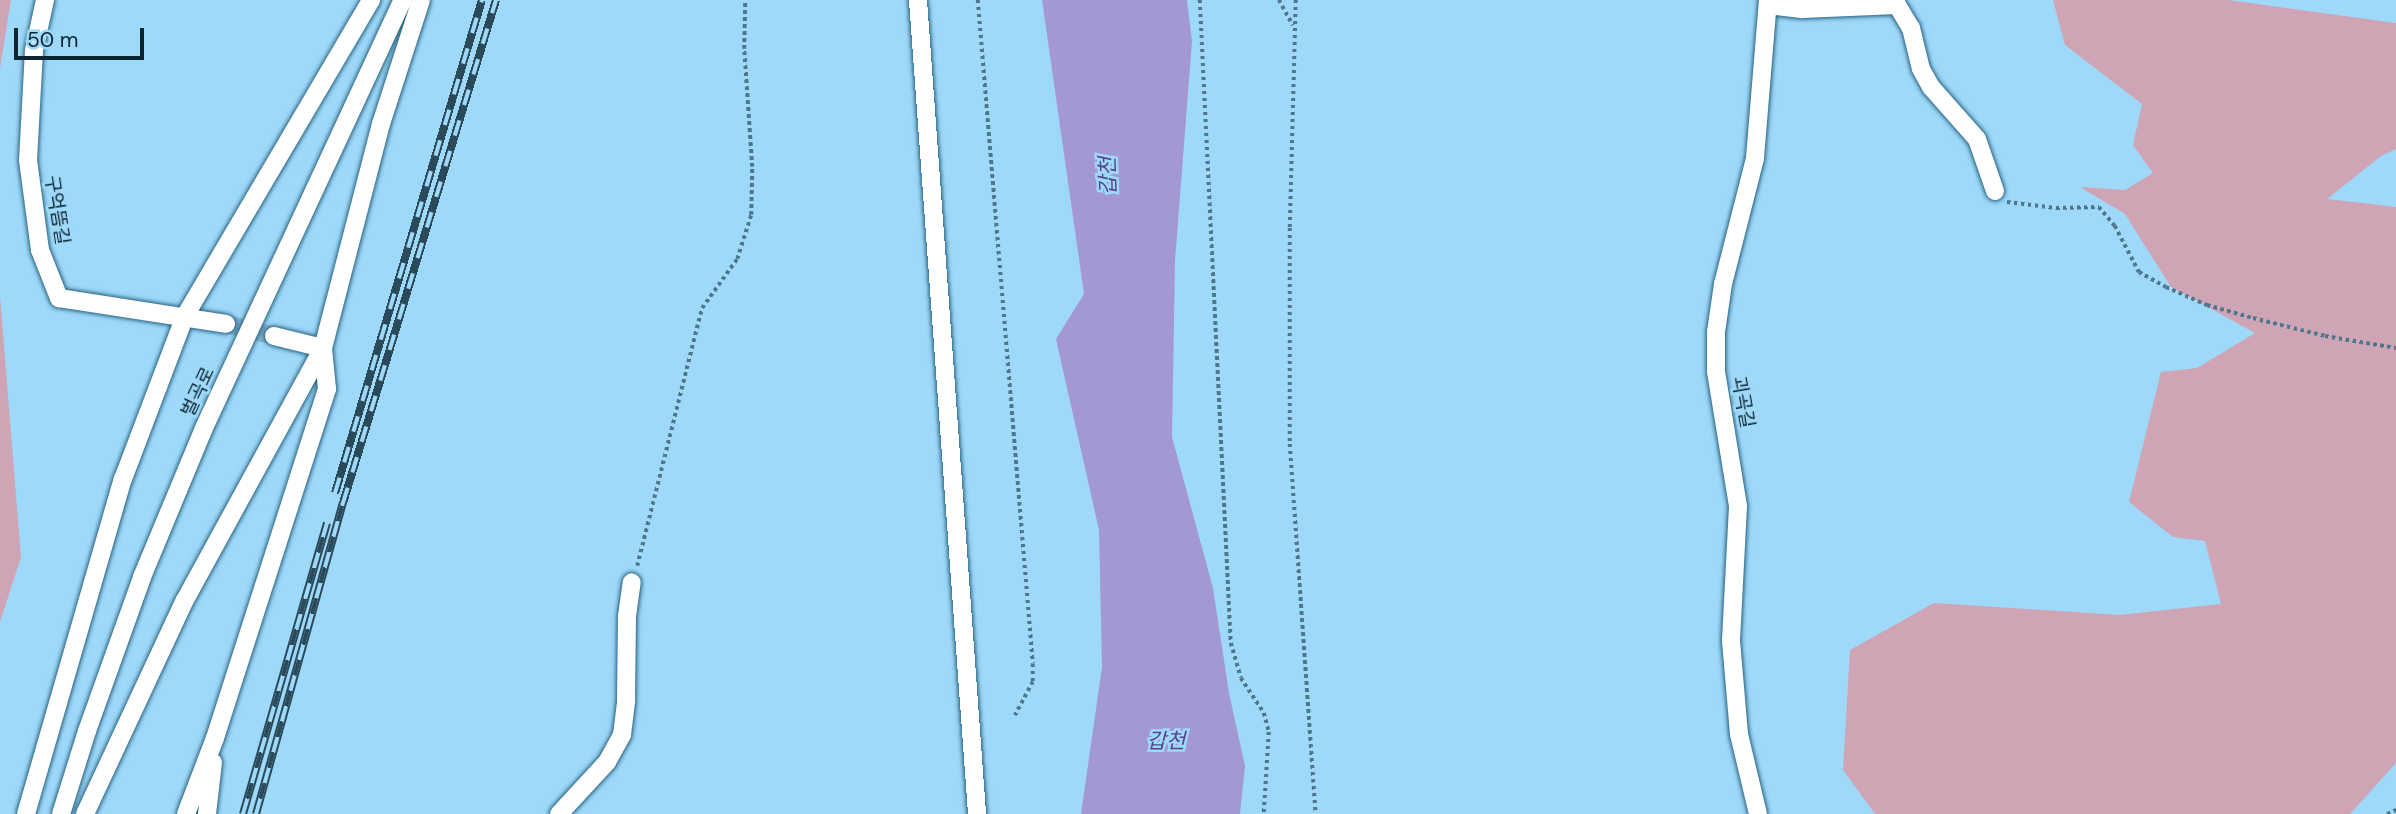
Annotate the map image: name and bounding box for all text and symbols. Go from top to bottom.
scale bar [18,14,147,58]
text: 50 m [27,26,78,54]
water label: 갑천 [1095,156,1121,196]
street label: 구억뜸길 [40,174,74,246]
street label: 벌곡로 [177,363,219,421]
street label: 괴곡길 [1727,374,1759,430]
water label: 갑천 [1147,728,1185,754]

